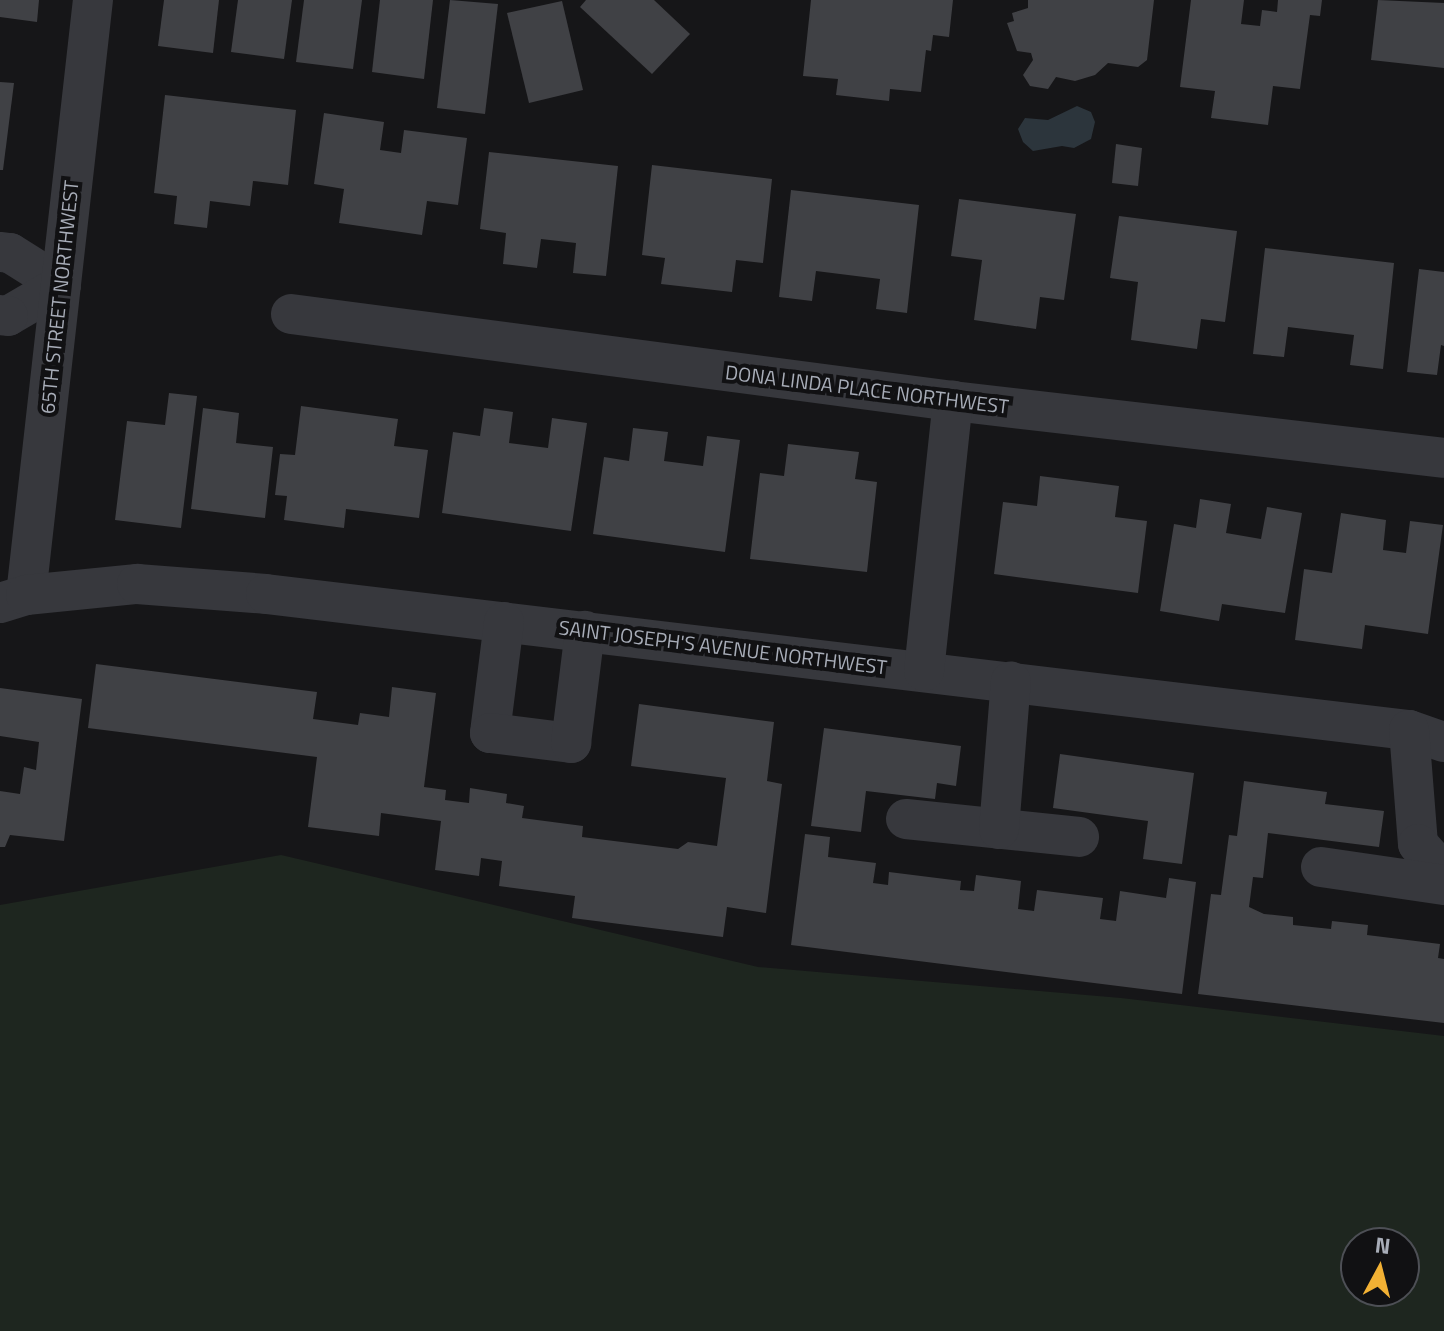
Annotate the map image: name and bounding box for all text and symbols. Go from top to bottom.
street label: 65TH STREET NORTHWEST [35,179,83,415]
street label: DONA LINDA PLACE NORTHWEST [724,360,1010,418]
street label: SAINT JOSEPH'S AVENUE NORTHWEST [558,615,888,679]
north arrow [1340,1227,1420,1307]
text: N [1373,1227,1392,1263]

